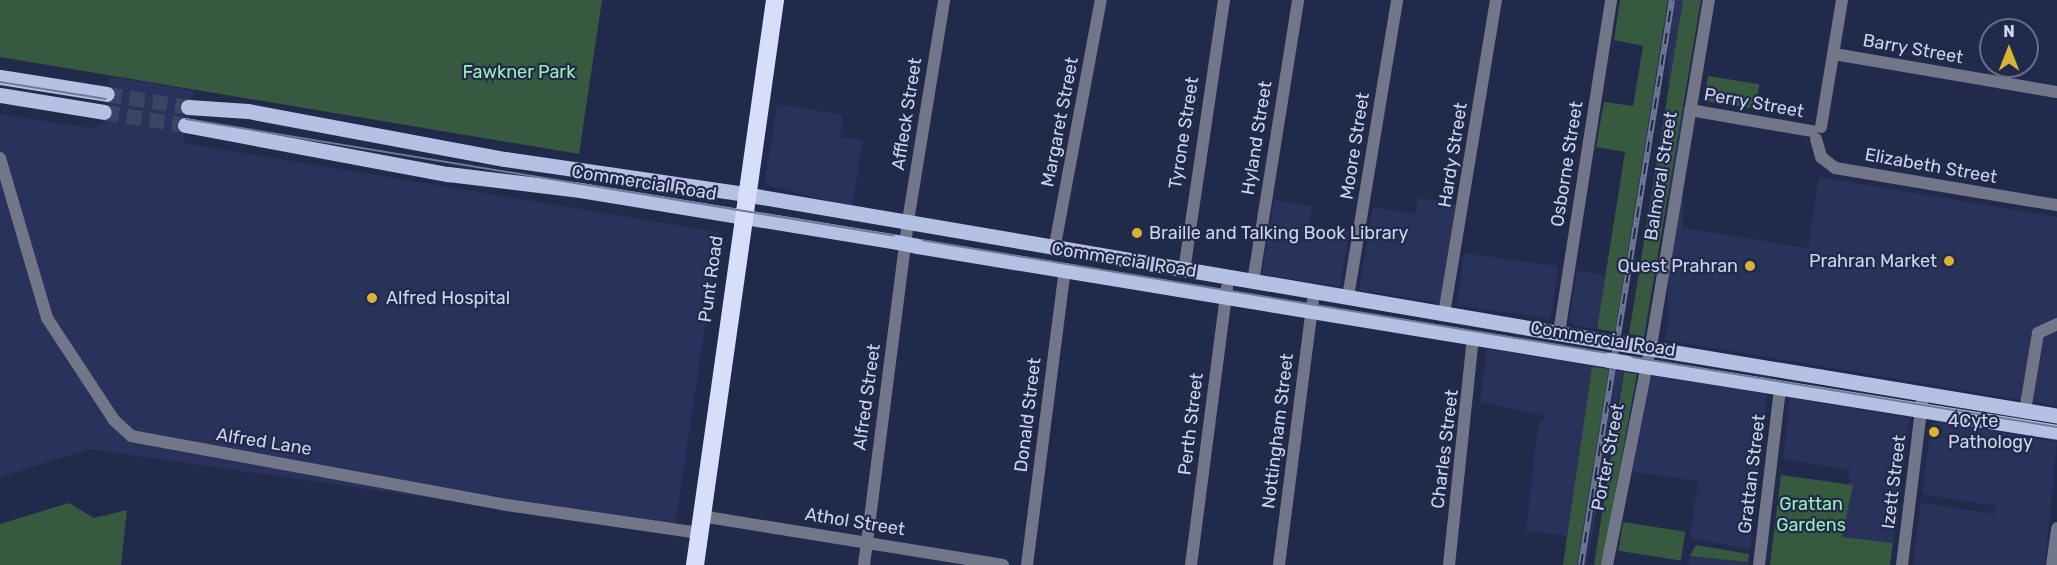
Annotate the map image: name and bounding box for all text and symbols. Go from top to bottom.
north arrow [1979,18,2039,78]
text: N [2003,22,2015,41]
street label: Barry Street [1861,30,1965,68]
street label: Margaret Street [1037,55,1083,189]
street label: Affleck Street [887,56,927,172]
park label: Fawkner Park [462,61,576,83]
street label: Tyrone Street [1164,75,1204,191]
street label: Hyland Street [1237,79,1277,197]
street label: Perry Street [1702,84,1806,122]
street label: Moore Street [1336,91,1374,201]
street label: Osborne Street [1546,100,1588,228]
street label: Hardy Street [1434,101,1472,209]
street label: Balmoral Street [1640,110,1682,242]
street label: Elizabeth Street [1863,144,1999,188]
street label: Commercial Road [570,161,718,205]
place label: Braille and Talking Book Library [1149,222,1409,244]
marker: Braille and Talking Book Library [1130,226,1144,240]
street label: Punt Road [694,234,728,324]
street label: Commercial Road [1050,238,1198,282]
place label: Prahran Market [1809,250,1937,272]
marker: Prahran Market [1942,254,1956,268]
place label: Quest Prahran [1618,255,1738,277]
marker: Quest Prahran [1743,259,1757,273]
place label: Alfred Hospital [386,287,510,309]
marker: Alfred Hospital [363,289,381,307]
street label: Commercial Road [1529,317,1677,361]
street label: Alfred Street [849,342,885,452]
street label: Nottingham Street [1258,352,1298,510]
street label: Donald Street [1010,357,1046,473]
street label: Perth Street [1174,372,1208,476]
street label: Charles Street [1427,388,1463,510]
street label: Porter Street [1587,401,1629,513]
place label: 4Cyte Pathology [1948,411,2033,454]
street label: Grattan Street [1734,413,1770,535]
marker: 4Cyte Pathology [1925,423,1943,441]
street label: Alfred Lane [215,424,313,460]
street label: Izett Street [1878,434,1910,530]
park label: Grattan Gardens [1776,494,1846,536]
street label: Athol Street [804,503,906,541]

